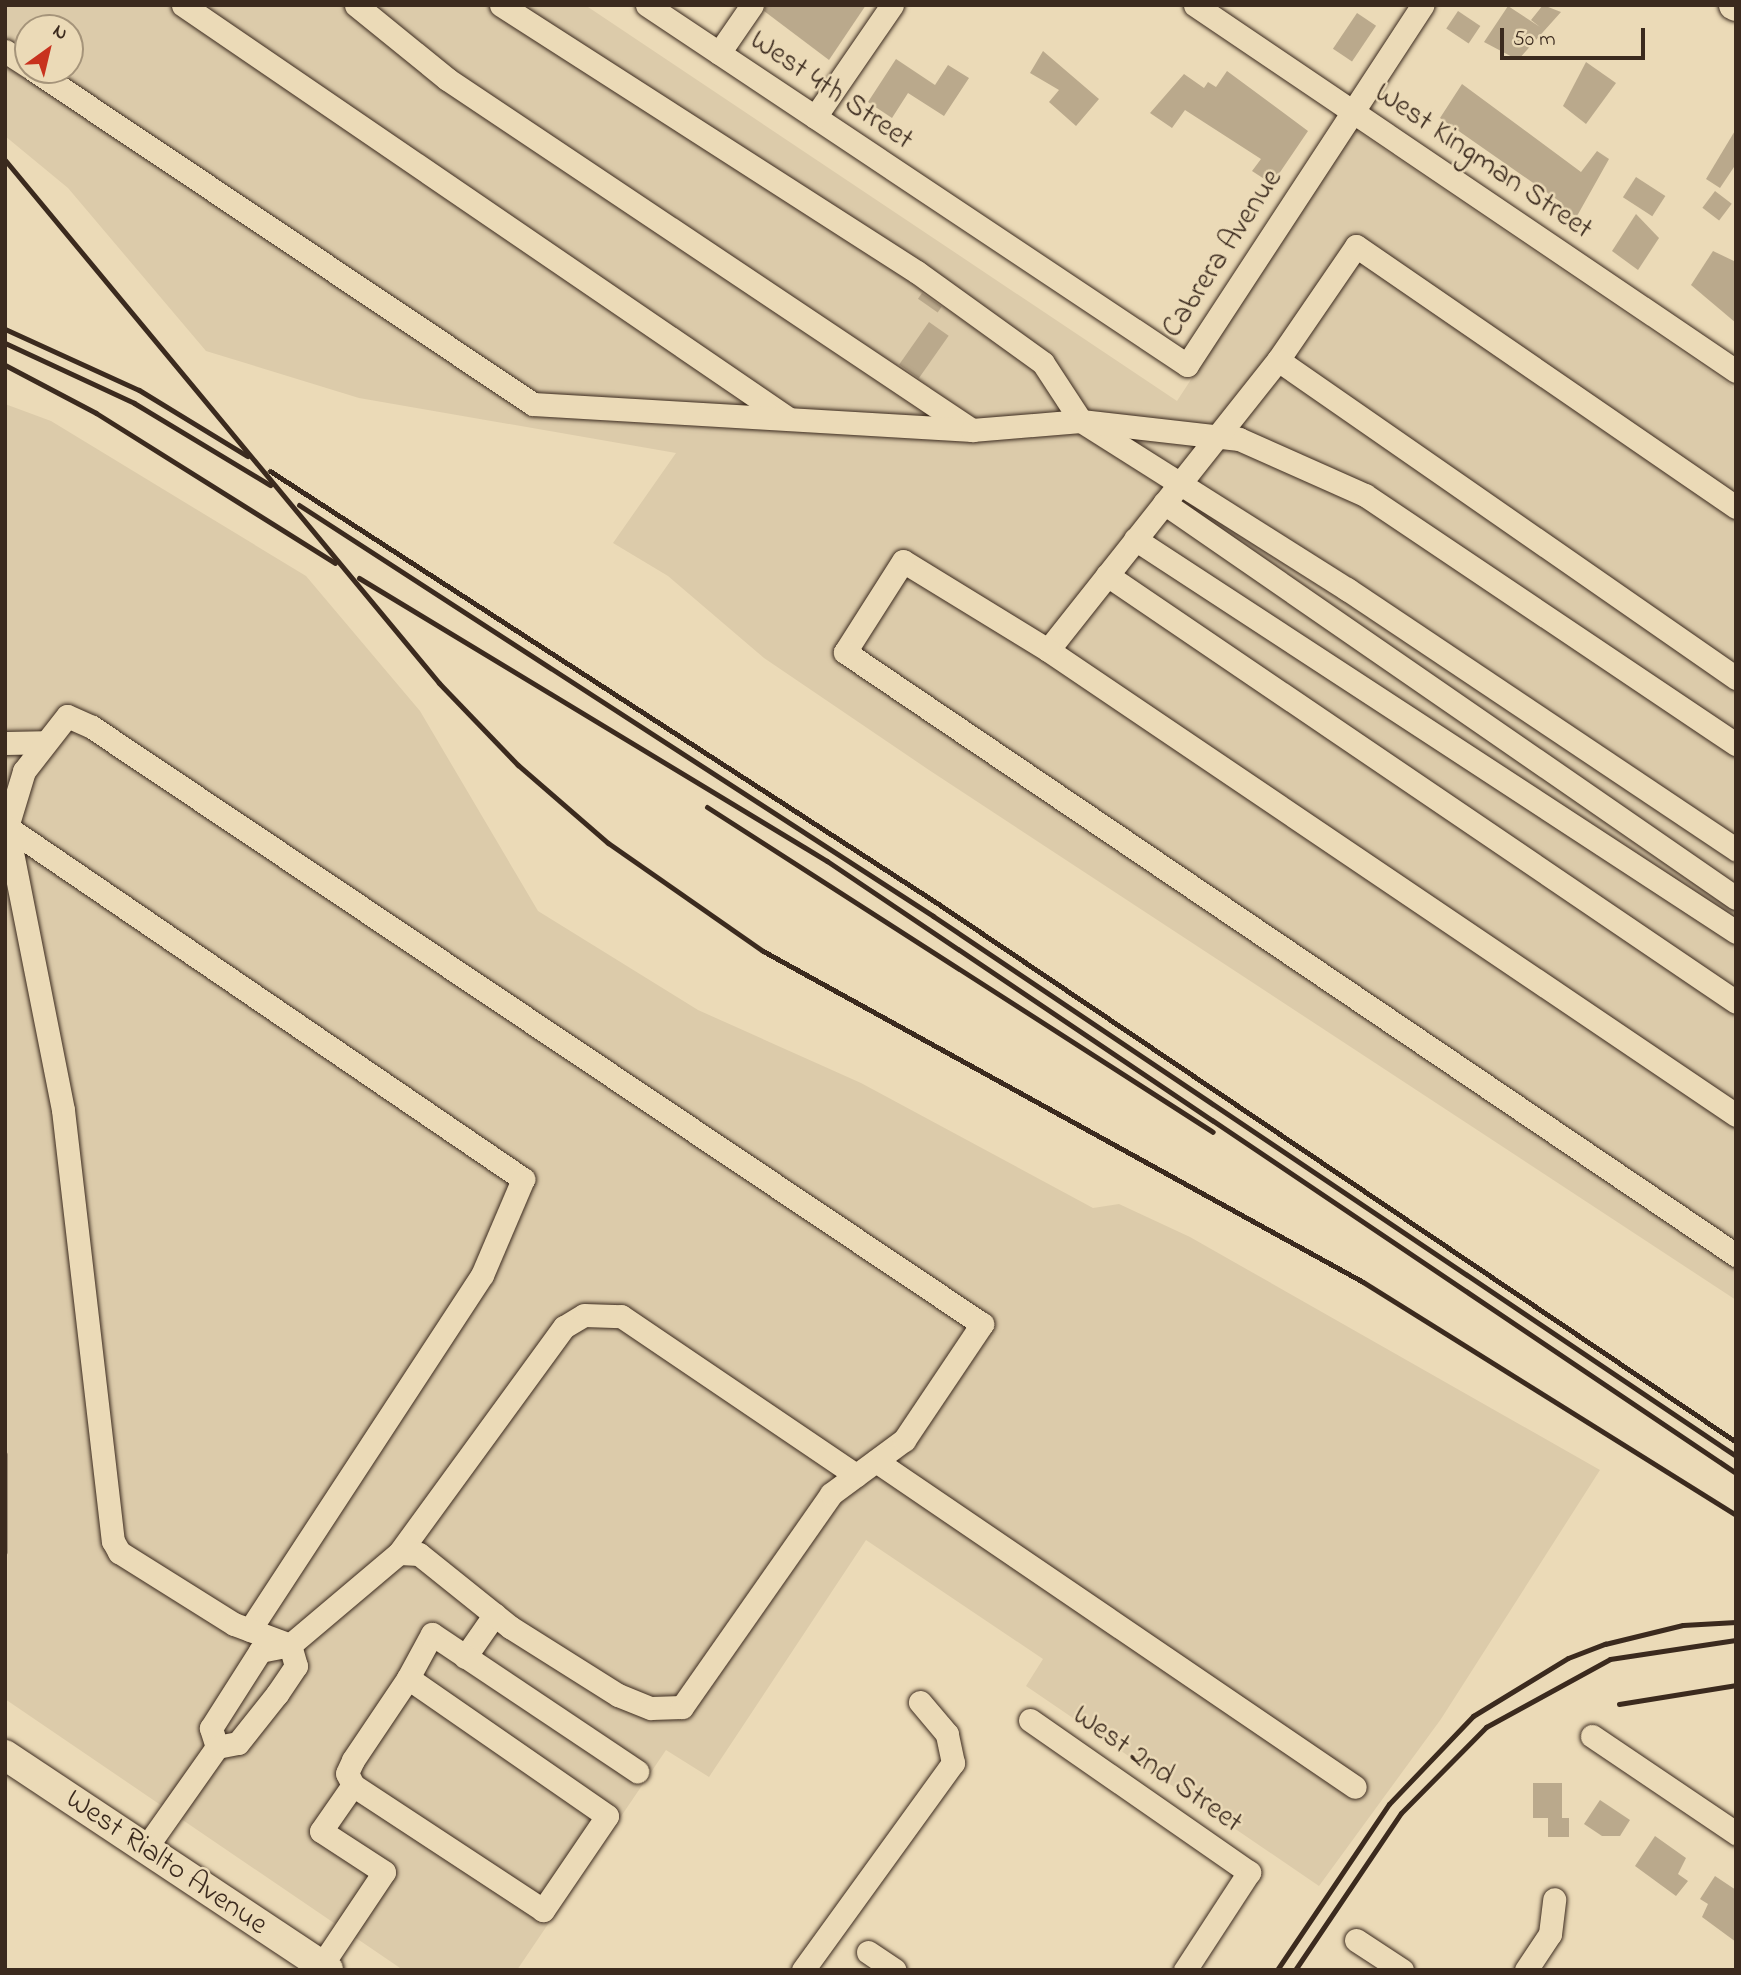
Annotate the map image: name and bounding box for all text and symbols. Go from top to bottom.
north arrow [14,14,84,84]
scale bar [1503,14,1648,58]
text: N [47,18,73,48]
street label: West 4th Street [742,23,920,159]
text: 50 m [1513,25,1556,55]
street label: West Kingman Street [1367,76,1599,248]
street label: Cabrera Avenue [1155,163,1291,345]
street label: West 2nd Street [1065,1698,1249,1842]
street label: West Rialto Avenue [58,1782,274,1944]

